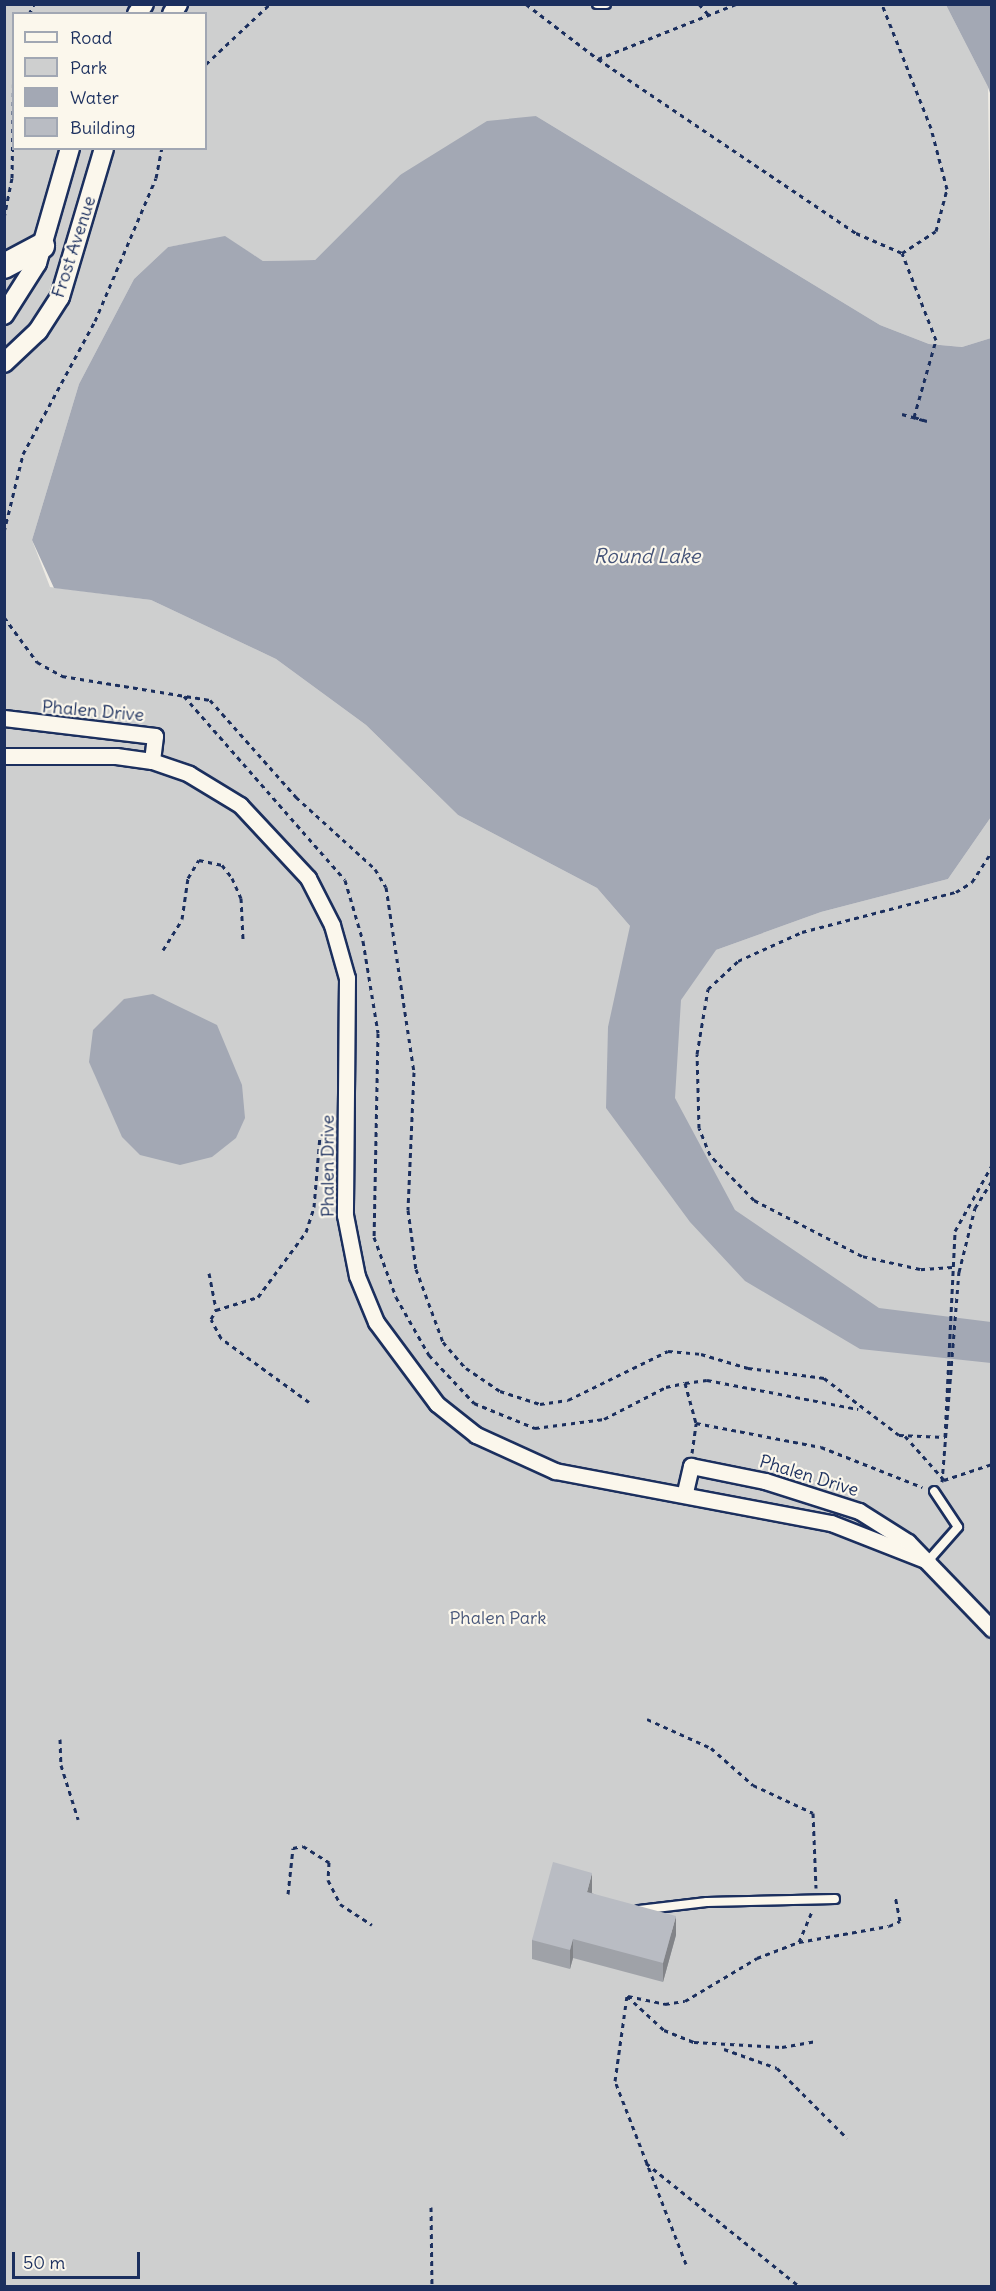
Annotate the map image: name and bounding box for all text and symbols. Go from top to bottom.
legend [12,12,207,150]
text: Road [70,26,112,49]
text: Park [70,56,107,79]
text: Water [70,86,119,109]
text: Building [70,116,135,139]
street label: Frost Avenue [47,193,101,301]
water label: Round Lake [594,543,700,567]
street label: Phalen Drive [41,696,145,726]
street label: Phalen Drive [317,1115,339,1217]
street label: Phalen Drive [757,1451,861,1501]
park label: Phalen Park [449,1607,547,1629]
scale bar [15,2240,142,2278]
text: 50 m [23,2251,65,2274]

